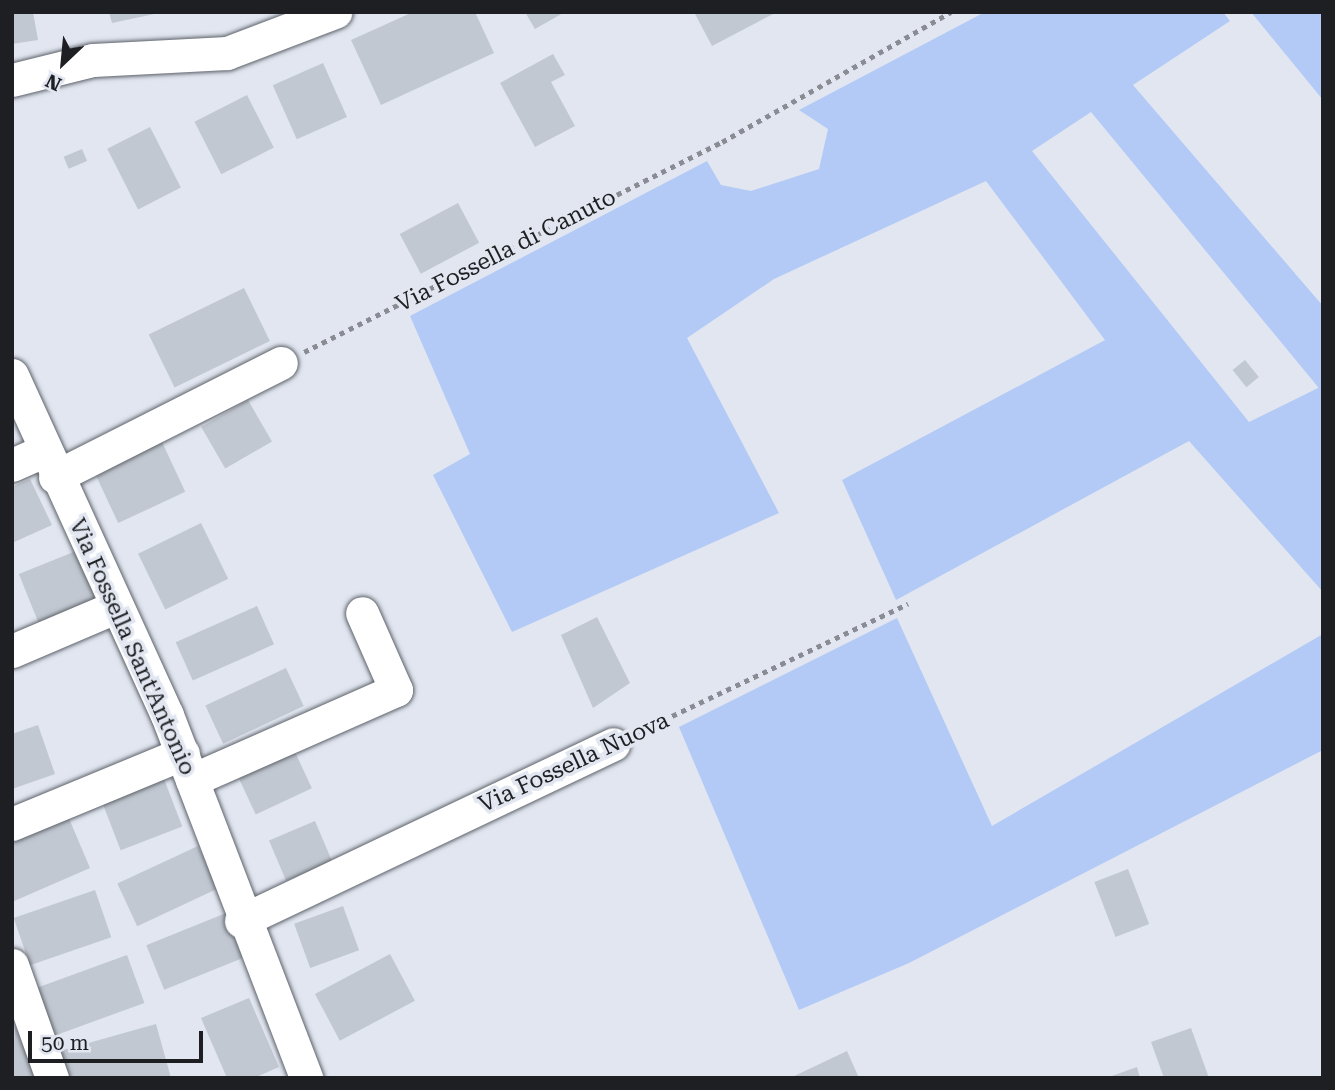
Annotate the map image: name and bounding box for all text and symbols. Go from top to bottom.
north arrow [28,28,98,98]
text: N [42,69,65,96]
street label: Via Fossella di Canuto [391,183,621,319]
street label: Via Fossella Sant'Antonio [63,514,201,780]
street label: Via Fossella Nuova [475,707,673,819]
scale bar [32,1016,206,1060]
text: 50 m [41,1031,89,1055]

